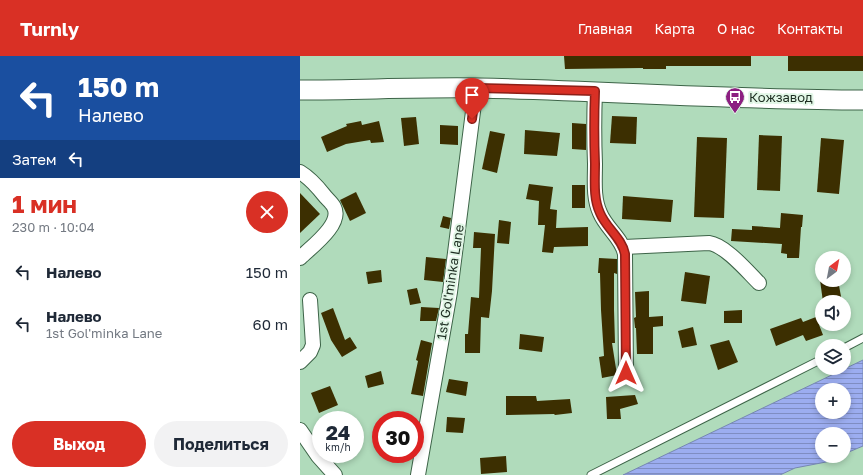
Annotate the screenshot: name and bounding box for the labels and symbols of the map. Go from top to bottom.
pin [455,78,489,119]
bus stop icon: Кожзавод [724,86,746,114]
place label: Кожзавод [749,89,813,105]
street label: 1st Gol'minka Lane [433,223,467,341]
north arrow [815,251,851,287]
position arrow [605,352,647,394]
speed limit sign: 30 [372,411,424,463]

